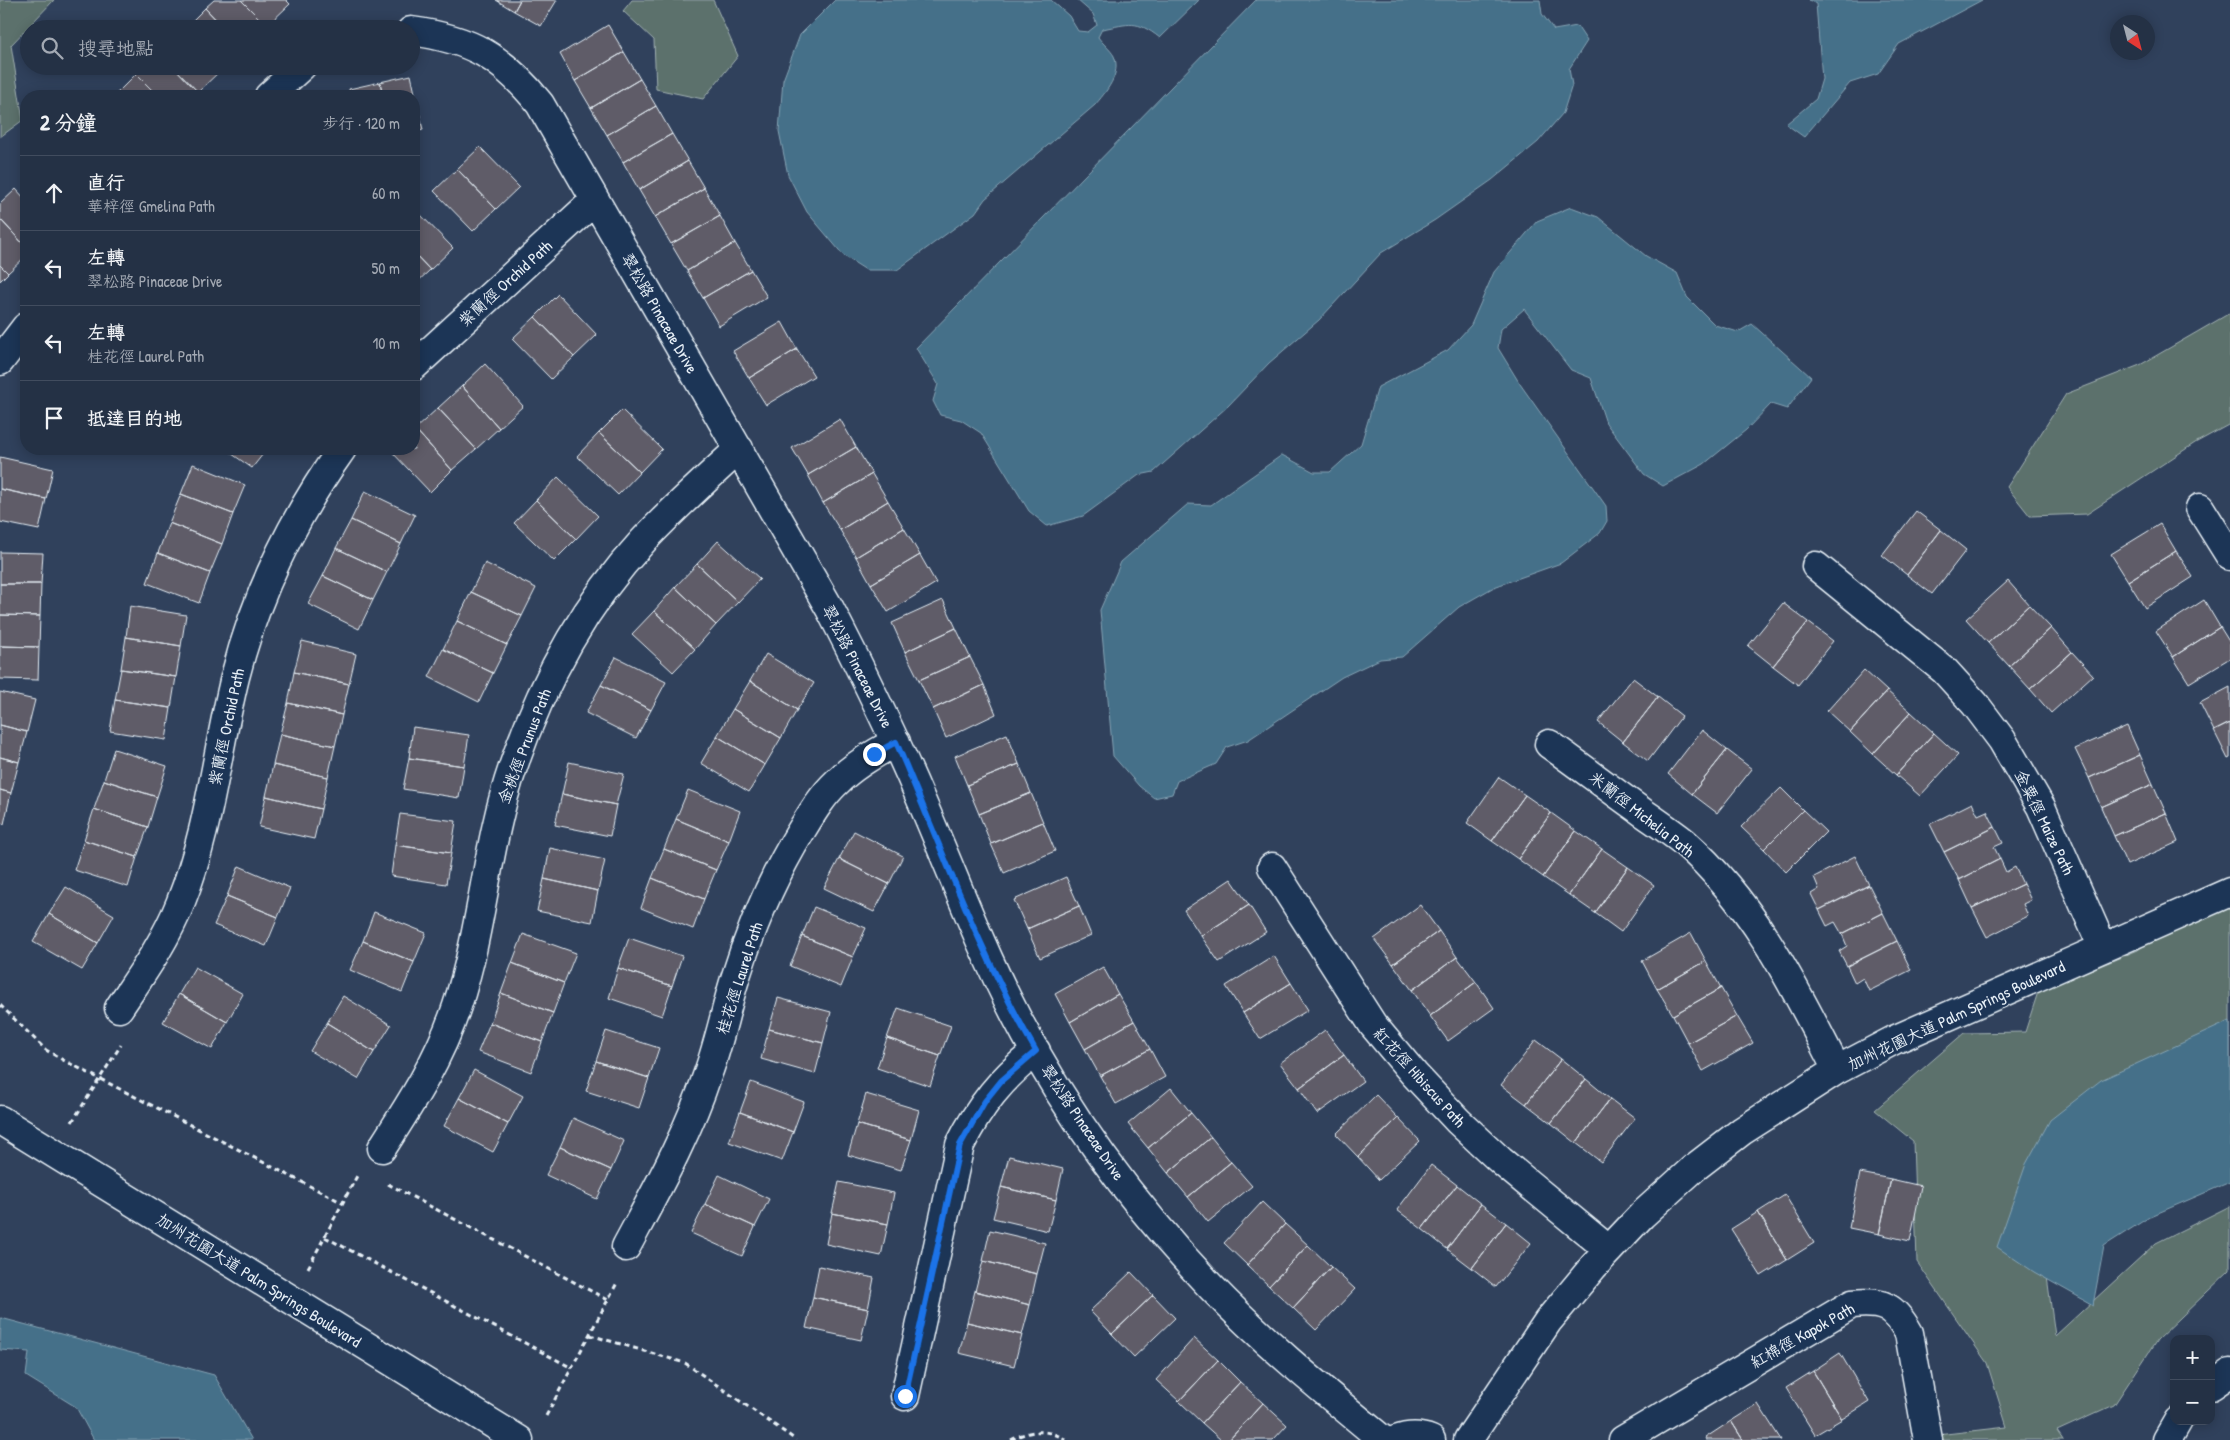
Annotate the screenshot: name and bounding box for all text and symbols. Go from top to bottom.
north arrow [2110,15,2155,60]
search box [20,20,420,75]
icon: search [38,34,66,62]
text: 搜尋地點 [78,35,154,61]
text: 2 分鐘 [40,108,97,137]
text: 步行 · 120 m [322,112,400,134]
text: 直行 [87,169,125,195]
icon: ahead [40,179,68,207]
text: 60 m [372,182,400,204]
text: 華梓徑 Gmelina Path [87,195,215,217]
street label: 紫蘭徑 Orchid Path [453,235,557,331]
text: 左轉 [87,244,125,270]
street label: 翠松路 Pinaceae Drive [617,249,704,378]
icon: left [40,254,68,282]
text: 50 m [372,257,400,279]
text: 翠松路 Pinaceae Drive [87,270,222,292]
text: 左轉 [87,319,125,345]
icon: left [40,329,68,357]
text: 10 m [372,332,400,354]
text: 桂花徑 Laurel Path [87,345,204,367]
icon: arrive [40,404,68,432]
text: 抵達目的地 [87,405,182,431]
street label: 翠松路 Pinaceae Drive [817,601,899,732]
street label: 紫蘭徑 Orchid Path [203,666,249,788]
street label: 金桃徑 Prunus Path [492,685,556,807]
route end [863,743,886,766]
street label: 米蘭徑 Michelia Path [1585,766,1699,862]
street label: 金粟徑 Maize Path [2010,766,2080,878]
street label: 桂花徑 Laurel Path [710,919,768,1037]
street label: 加州花園大道 Palm Springs Boulevard [1844,955,2068,1075]
street label: 紅花徑 Hibiscus Path [1369,1022,1471,1132]
street label: 翠松路 Pinaceae Drive [1036,1060,1130,1185]
street label: 加州花園大道 Palm Springs Boulevard [153,1208,365,1352]
street label: 紅棉徑 Kapok Path [1746,1297,1858,1373]
map controls [2170,1335,2215,1425]
button: + [2170,1335,2215,1380]
button: − [2170,1380,2215,1425]
route start [894,1385,917,1408]

